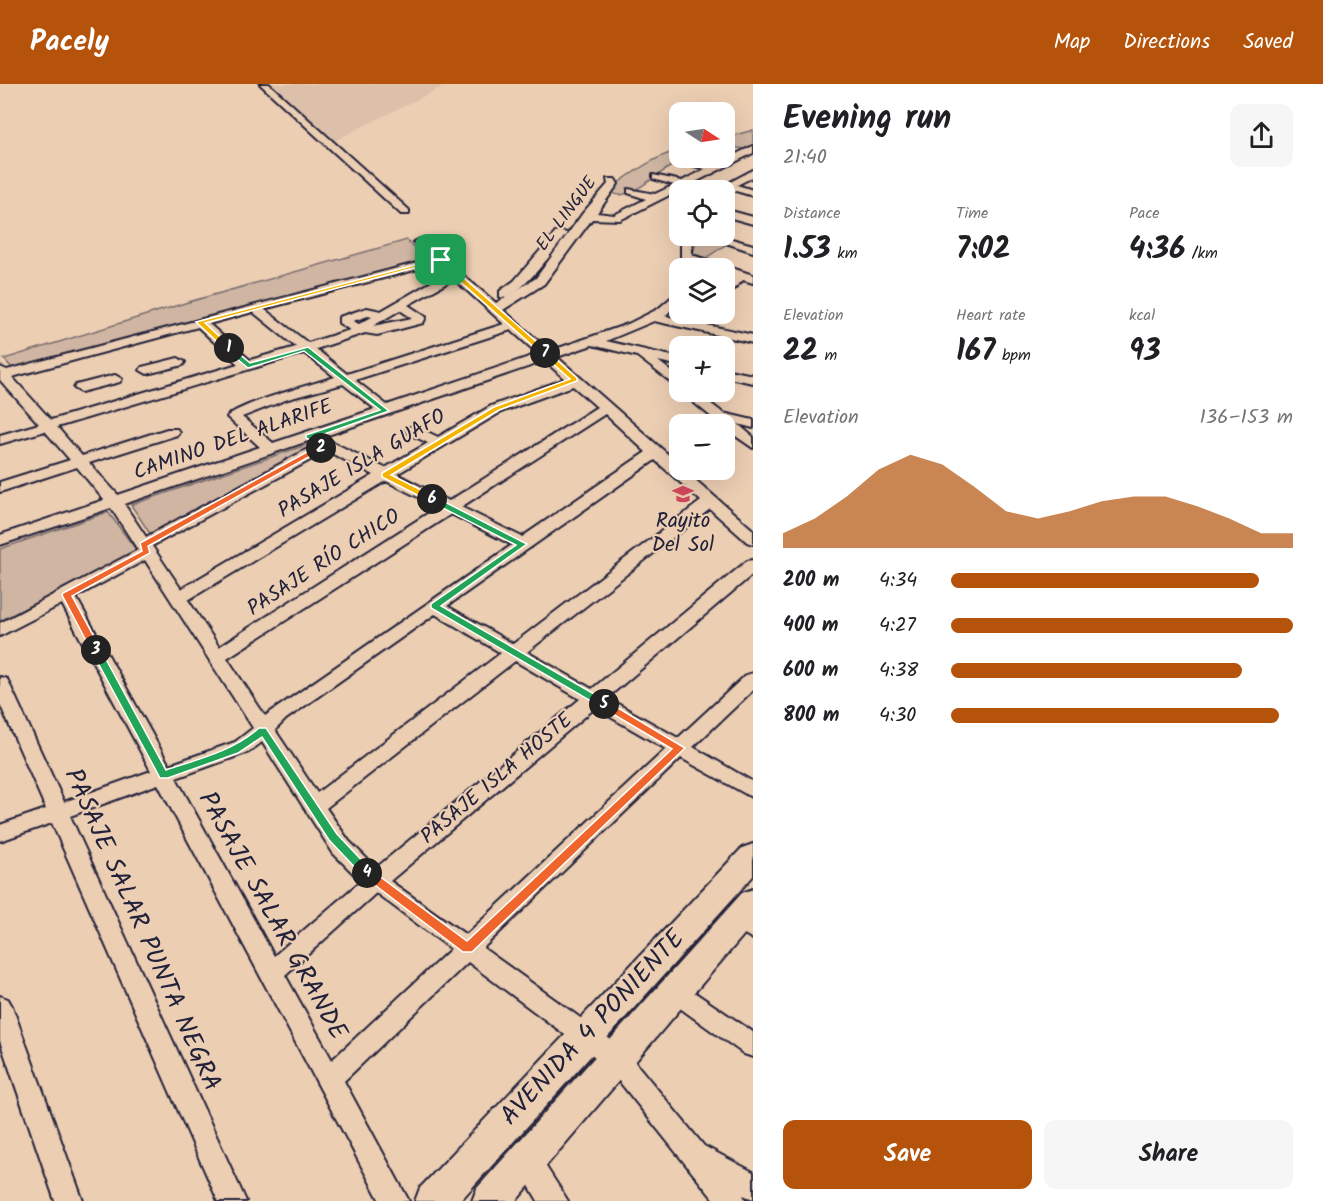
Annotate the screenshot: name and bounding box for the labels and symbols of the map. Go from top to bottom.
north arrow [669,102,735,168]
street label: EL LINGUE [529,170,605,258]
pin [415,234,466,285]
pin: 1 [214,333,244,363]
pin: 7 [530,338,560,368]
street label: CAMINO DEL ALARIFE [129,390,338,490]
street label: PASAJE ISLA GUAFO [272,401,452,527]
pin: 2 [306,433,336,463]
school or university icon: Rayito Del Sol [671,482,695,506]
pin: 6 [417,484,447,514]
street label: PASAJE RÍO CHICO [241,501,407,625]
place label: Rayito Del Sol [652,505,714,562]
pin: 3 [81,635,111,665]
pin: 5 [589,689,619,719]
street label: PASAJE ISLA HOSTE [413,705,581,853]
street label: PASAJE SALAR PUNTA NEGRA [52,762,232,1098]
street label: PASAJE SALAR GRANDE [186,784,358,1049]
pin: 4 [352,858,382,888]
street label: AVENIDA 4 PONIENTE [490,920,696,1136]

